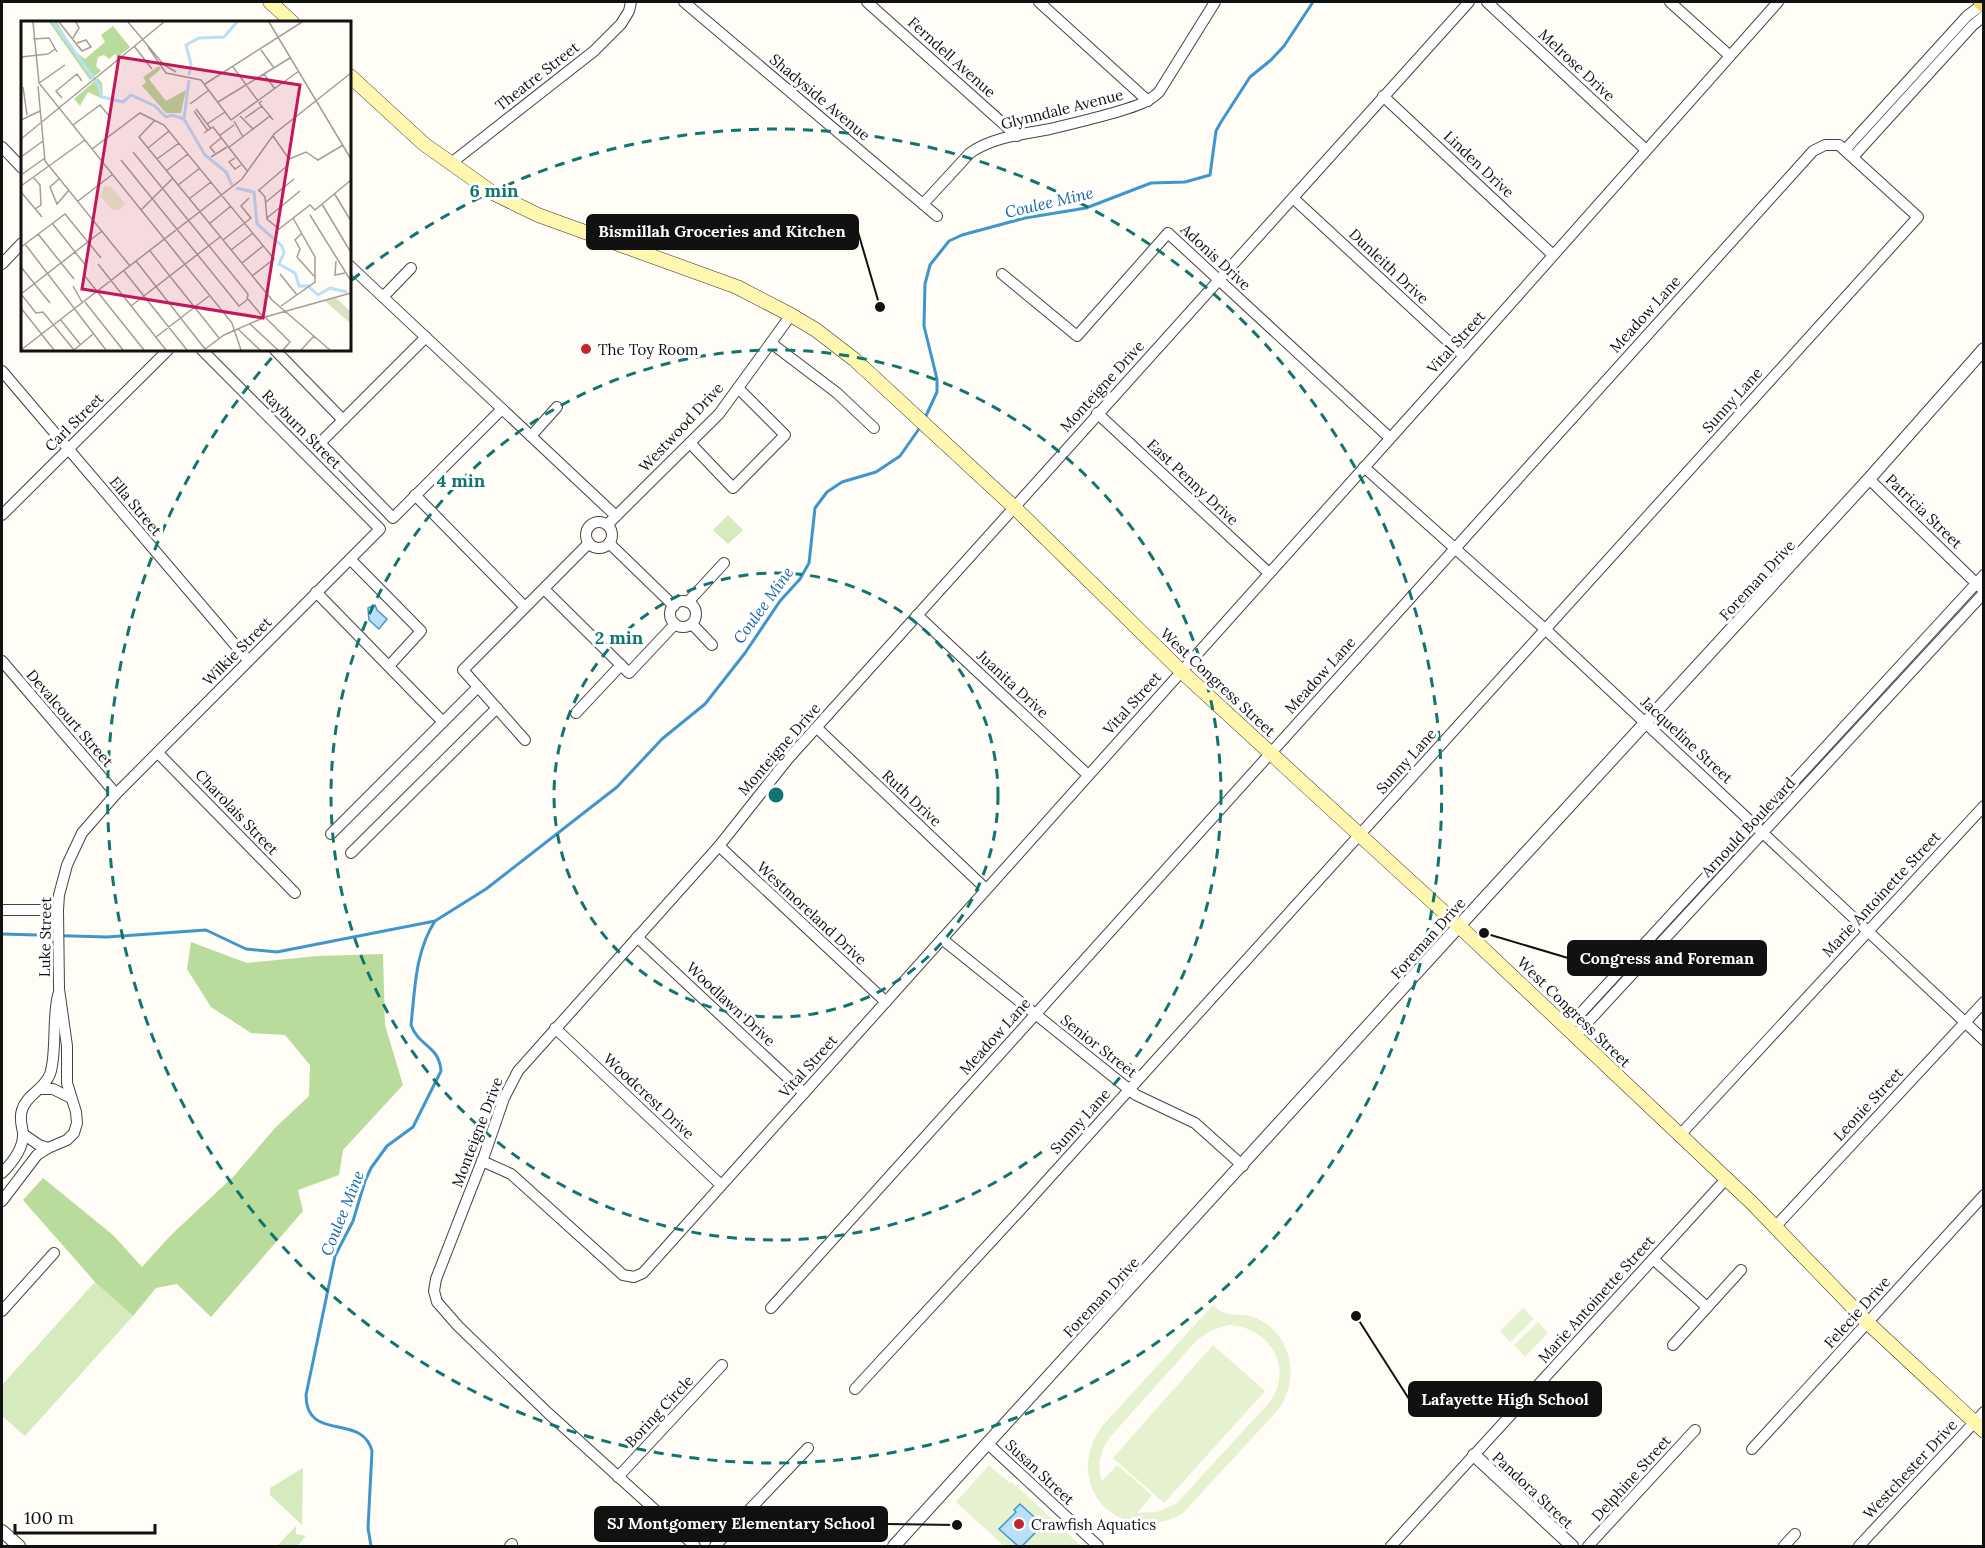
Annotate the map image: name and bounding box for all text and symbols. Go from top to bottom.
street label: Ferndell Avenue [904,13,1000,101]
inset map [21,21,351,351]
street label: Melrose Drive [1535,25,1619,105]
street label: Theatre Street [491,37,583,115]
street label: Shadyside Avenue [766,49,874,145]
street label: Glynndale Avenue [999,85,1125,133]
street label: Linden Drive [1440,126,1518,202]
text: 6 min [469,179,519,202]
water label: Coulee Mine [1003,182,1095,222]
callout: Bismillah Groceries and Kitchen [587,215,858,249]
street label: Adonis Drive [1176,219,1255,294]
text: Bismillah Groceries and Kitchen [598,221,846,241]
street label: Dunleith Drive [1345,224,1433,308]
street label: Meadow Lane [1605,272,1685,356]
street label: Vital Street [1422,306,1489,378]
street label: Monteigne Drive [1056,336,1148,436]
place label: The Toy Room [598,340,698,359]
marker: The Toy Room [579,342,593,356]
street label: Sunny Lane [1698,363,1766,437]
street label: Westwood Drive [635,378,727,476]
street label: Rayburn Street [258,385,346,473]
street label: Carl Street [41,389,107,455]
street label: East Penny Drive [1143,435,1243,529]
text: 4 min [437,469,486,492]
street label: Patricia Street [1882,470,1967,553]
street label: Ella Street [106,472,166,540]
street label: Foreman Drive [1715,536,1799,624]
water label: Coulee Mine [728,562,798,647]
street label: Wilkie Street [199,612,276,689]
street label: West Congress Street [1156,624,1280,740]
text: 2 min [595,626,644,649]
street label: Meadow Lane [1280,633,1360,717]
street label: Juanita Drive [973,645,1053,722]
street label: Devalcourt Street [22,665,118,771]
street label: Vital Street [1098,667,1165,739]
street label: Jacqueline Street [1636,692,1737,788]
street label: Monteigne Drive [734,699,824,799]
street label: Sunny Lane [1372,724,1440,798]
street label: Charolais Street [191,765,283,859]
street label: Ruth Drive [878,766,946,830]
street label: Arnould Boulevard [1696,773,1799,882]
centre of rings [766,785,786,805]
street label: Marie Antoinette Street [1818,827,1944,961]
street label: Westmoreland Drive [753,857,871,969]
street label: Foreman Drive [1386,893,1470,983]
street label: Luke Street [35,897,55,977]
callout: Congress and Foreman [1568,941,1766,975]
text: Congress and Foreman [1580,948,1754,968]
street label: West Congress Street [1513,953,1635,1071]
street label: Woodlawn Drive [682,958,780,1050]
street label: Meadow Lane [955,994,1035,1078]
street label: Senior Street [1057,1010,1141,1082]
street label: Vital Street [774,1030,841,1102]
street label: Woodcrest Drive [600,1049,698,1143]
street label: Leonie Street [1829,1063,1907,1145]
street label: Monteigne Drive [447,1074,507,1190]
street label: Sunny Lane [1046,1084,1114,1158]
water label: Coulee Mine [316,1167,368,1258]
street label: Marie Antoinette Street [1534,1231,1658,1367]
street label: Foreman Drive [1059,1253,1143,1341]
street label: Felecie Drive [1820,1272,1894,1352]
street label: Boring Circle [621,1371,697,1451]
callout: Lafayette High School [1409,1382,1601,1416]
text: Lafayette High School [1421,1389,1589,1409]
street label: Westchester Drive [1859,1415,1961,1523]
street label: Delphine Street [1587,1431,1675,1525]
street label: Susan Street [1001,1435,1079,1509]
street label: Pandora Street [1488,1448,1578,1533]
scale bar [15,1497,154,1535]
text: 100 m [24,1506,74,1529]
callout: SJ Montgomery Elementary School [595,1507,887,1541]
text: SJ Montgomery Elementary School [607,1513,875,1533]
place label: Crawfish Aquatics [1031,1515,1156,1534]
marker: Crawfish Aquatics [1012,1517,1026,1531]

